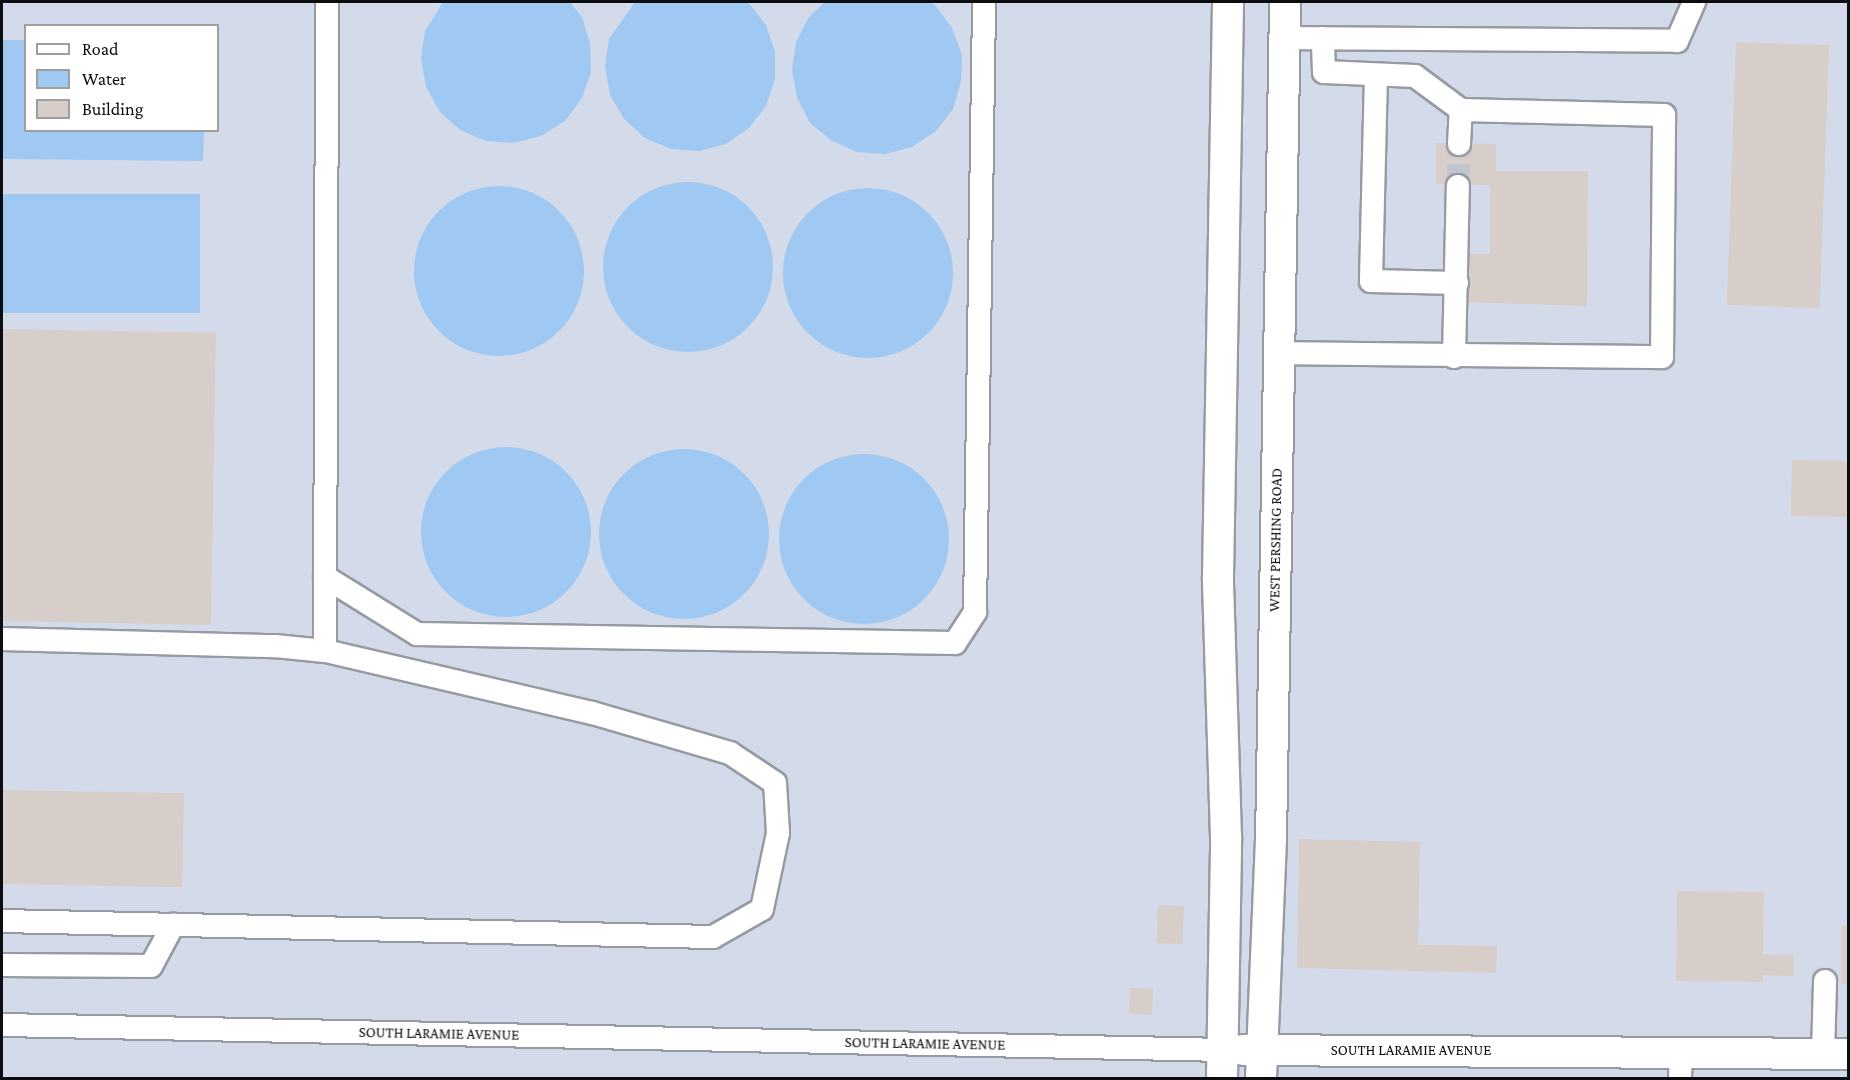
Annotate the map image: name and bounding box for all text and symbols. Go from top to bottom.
legend [24,24,219,132]
text: Road [82,39,119,59]
text: Water [82,69,126,89]
text: Building [82,99,143,119]
street label: WEST PERSHING ROAD [1266,468,1286,612]
street label: SOUTH LARAMIE AVENUE [359,1024,519,1044]
street label: SOUTH LARAMIE AVENUE [845,1034,1005,1054]
street label: SOUTH LARAMIE AVENUE [1331,1042,1491,1060]

